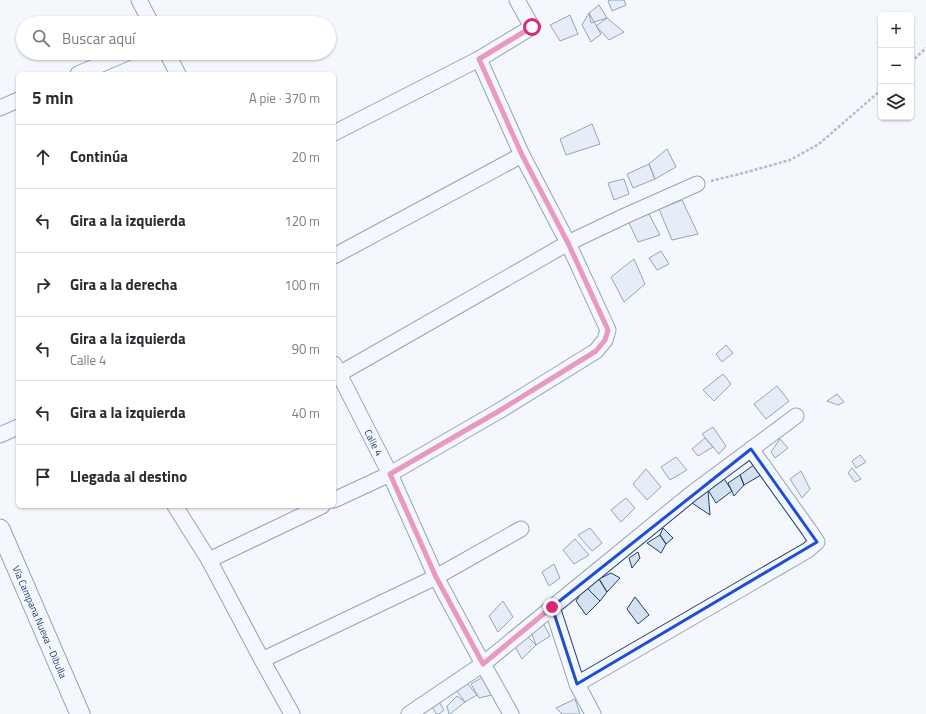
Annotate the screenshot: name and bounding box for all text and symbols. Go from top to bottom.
map controls [878,12,914,120]
button: + [878,12,914,48]
search box [16,16,336,60]
route start [523,18,541,36]
icon: search [30,27,52,49]
text: Buscar aquí [62,27,135,50]
button: − [878,48,914,84]
button: layers [878,84,914,120]
text: 5 min [32,85,73,111]
text: A pie · 370 m [249,88,320,108]
text: Continúa [70,145,128,168]
icon: ahead [32,146,54,168]
text: 20 m [292,147,320,167]
text: Gira a la izquierda [70,209,186,232]
icon: left [32,210,54,232]
text: 120 m [284,211,320,231]
text: Gira a la derecha [70,273,177,296]
icon: right [32,274,54,296]
text: 100 m [284,275,320,295]
text: Gira a la izquierda [70,327,186,350]
icon: left [32,338,54,360]
text: 90 m [292,339,320,359]
text: Calle 4 [70,350,106,370]
text: Gira a la izquierda [70,401,186,424]
icon: left [32,402,54,424]
text: 40 m [292,403,320,423]
street label: Calle 4 [360,427,387,459]
text: Llegada al destino [70,465,187,488]
icon: arrive [32,466,54,488]
street label: Vía Campana Nueva - Dibulla [9,563,71,681]
route end [543,598,561,616]

